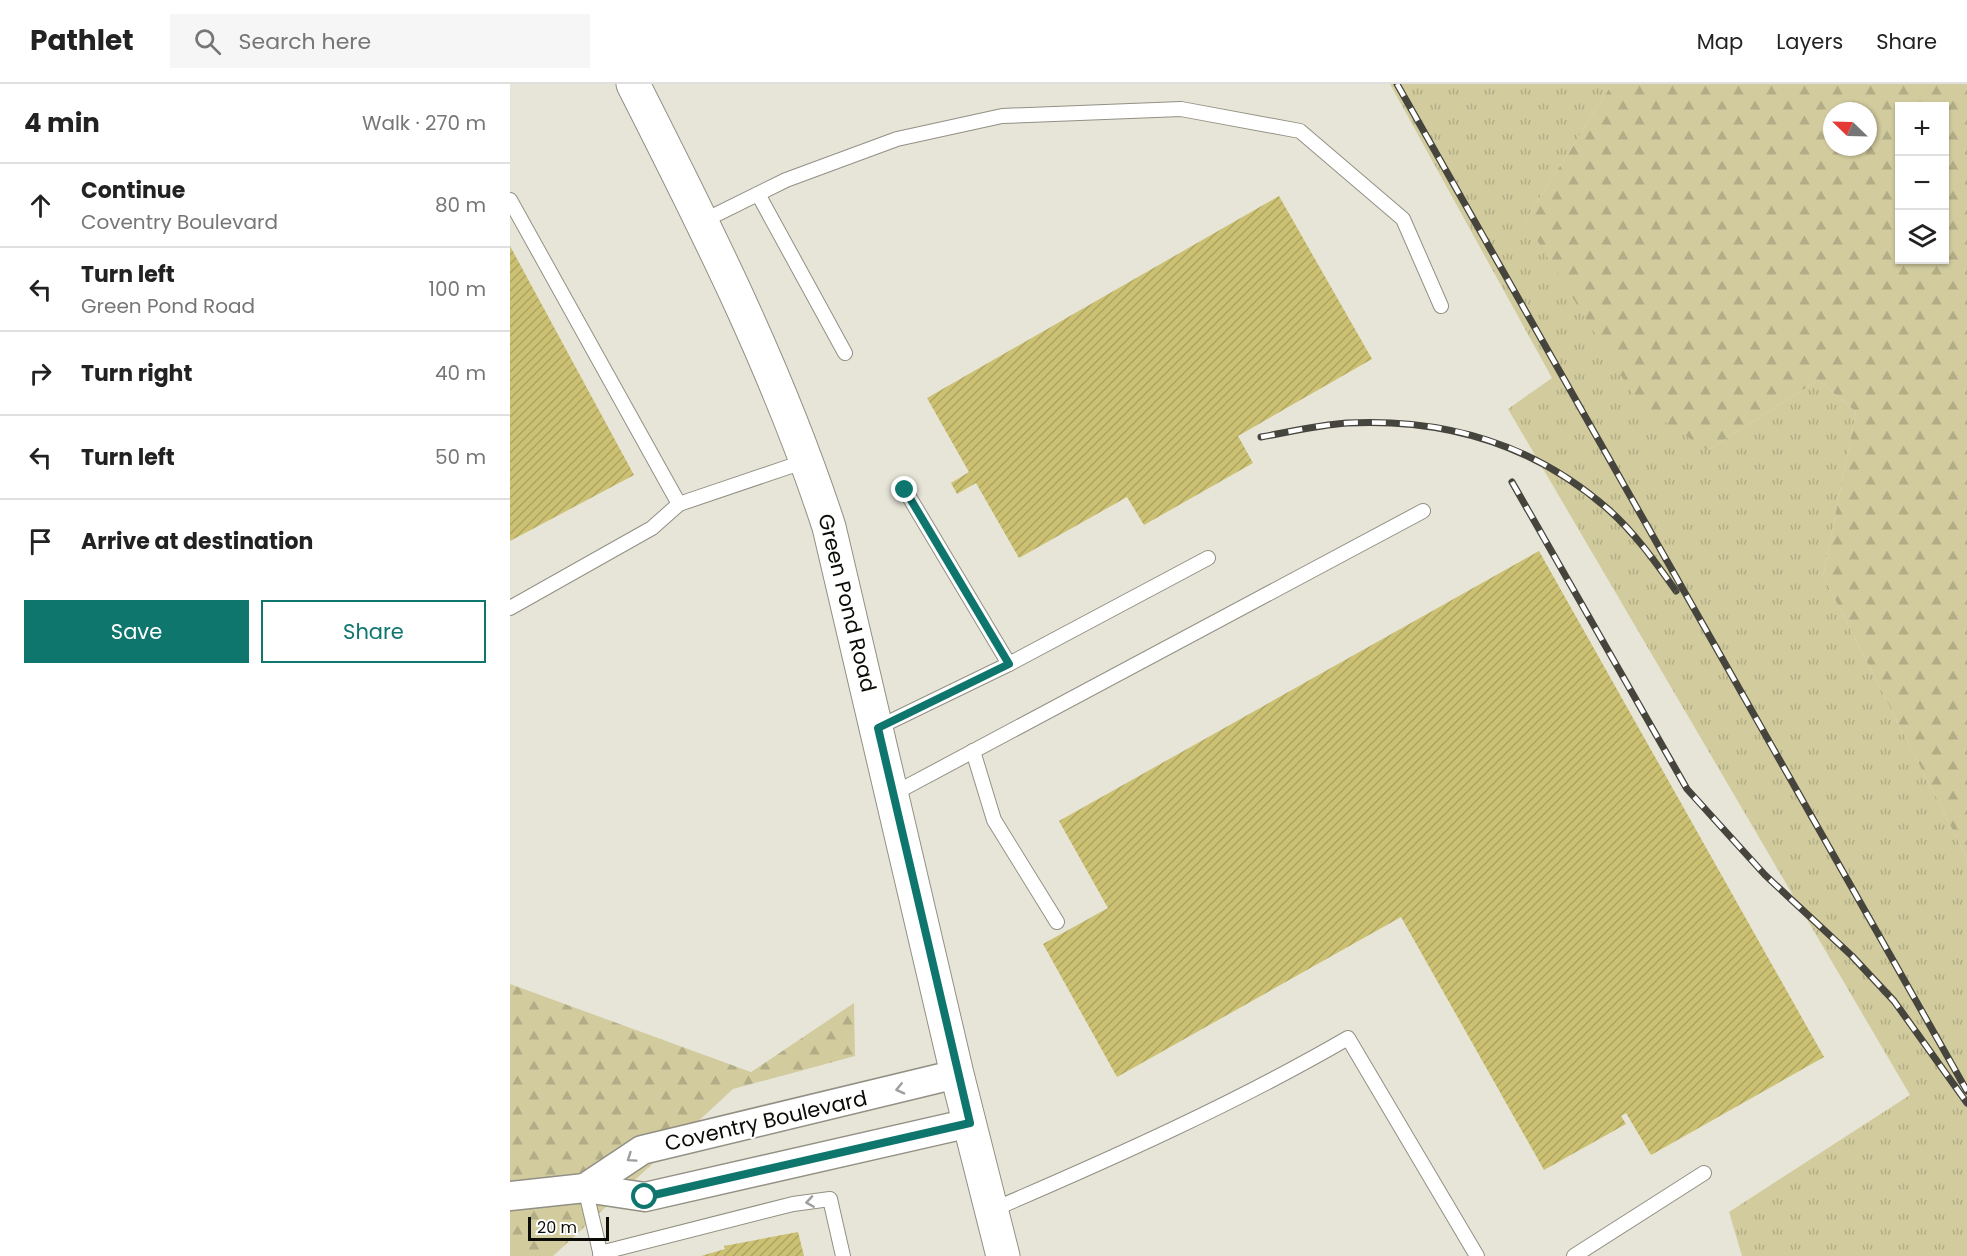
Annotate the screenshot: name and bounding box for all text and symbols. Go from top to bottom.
search box [170,14,590,68]
text: Pathlet [30,21,134,60]
icon: search [191,25,224,58]
text: Search here [239,26,371,57]
text: Map [1697,27,1743,56]
text: Layers [1776,27,1843,56]
text: Share [1876,27,1937,56]
north arrow [1823,102,1877,156]
map controls [1895,102,1949,264]
button: + [1895,102,1949,156]
text: 4 min [24,105,100,141]
text: Walk · 270 m [362,109,486,137]
button: − [1895,156,1949,210]
text: Continue [81,175,185,206]
icon: ahead [24,189,57,222]
text: 80 m [435,191,486,219]
text: Coventry Boulevard [81,208,278,236]
button: layers [1895,210,1949,264]
text: Turn left [81,259,175,290]
icon: left [24,273,57,306]
text: 100 m [429,275,486,303]
text: Green Pond Road [81,292,255,320]
icon: right [24,357,57,390]
text: Turn right [81,358,192,389]
text: 40 m [435,359,486,387]
icon: left [24,441,57,474]
text: Turn left [81,442,175,473]
text: 50 m [435,443,486,471]
route end [891,476,917,502]
street label: Green Pond Road [811,511,884,695]
icon: arrive [24,525,57,558]
text: Arrive at destination [81,526,313,557]
button: Save [24,600,249,663]
button: Share [261,600,486,663]
one-way arrow [896,1082,906,1095]
street label: Coventry Boulevard [662,1083,870,1158]
one-way arrow [627,1151,638,1162]
route start [631,1183,657,1209]
one-way arrow [805,1195,814,1207]
scale bar [528,1214,609,1242]
text: 20 m [537,1216,577,1239]

